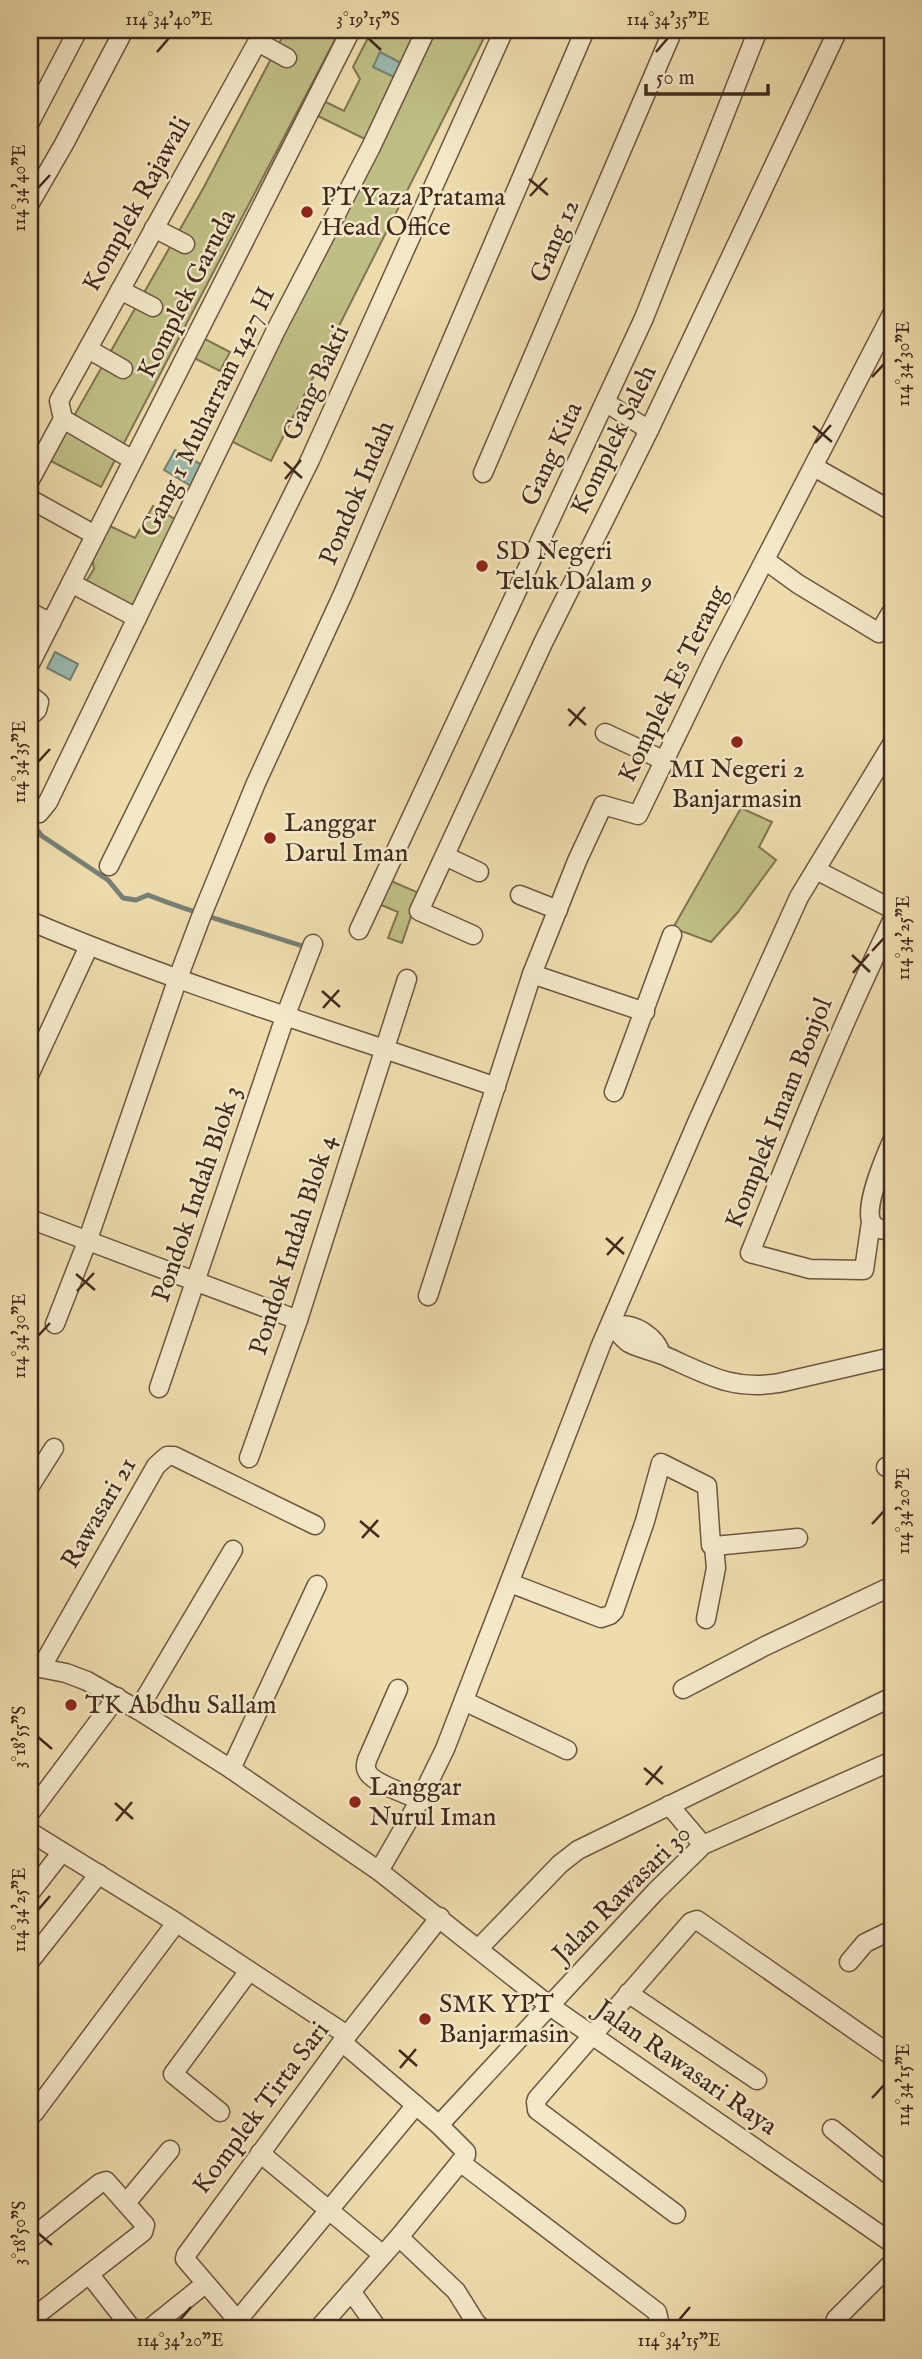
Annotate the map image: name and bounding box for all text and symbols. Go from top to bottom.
text: 114°34'40"E [125,9,213,32]
text: 3°19'15"S [336,9,400,32]
text: 114°34'35"E [626,9,710,32]
scale bar [646,52,768,96]
text: 50 m [656,65,695,92]
street label: Komplek Rajawali [75,110,199,298]
text: 114°34'40"E [9,144,32,232]
place label: PT Yaza Pratama Head Office [321,181,506,244]
street label: Gang 12 [523,194,587,288]
street label: Komplek Garuda [130,203,244,384]
marker: PT Yaza Pratama Head Office [299,204,315,220]
street label: Gang 1 Muharram 1427 H [133,282,283,542]
street label: Gang Bakti [275,320,357,446]
text: 114°34'30"E [893,321,916,407]
street label: Komplek Saleh [564,360,665,520]
street label: Gang Kita [514,396,591,511]
street label: Pondok Indah [312,416,402,570]
place label: SD Negeri Teluk Dalam 9 [496,535,652,598]
marker: SD Negeri Teluk Dalam 9 [474,558,490,574]
street label: Komplek Es Terang [611,579,735,788]
text: 114°34'35"E [9,720,32,804]
marker: MI Negeri 2 Banjarmasin [729,734,745,750]
place label: MI Negeri 2 Banjarmasin [669,753,805,816]
place label: Langgar Darul Iman [284,807,408,870]
marker: Langgar Darul Iman [262,830,278,846]
text: 114°34'25"E [893,896,916,980]
street label: Komplek Imam Bonjol [718,992,841,1233]
street label: Pondok Indah Blok 3 [144,1081,250,1307]
street label: Pondok Indah Blok 4 [242,1130,344,1359]
text: 114°34'30"E [9,1293,32,1379]
street label: Rawasari 21 [54,1451,144,1575]
text: 114°34'20"E [893,1467,916,1555]
place label: TK Abdhu Sallam [85,1689,277,1722]
marker: TK Abdhu Sallam [63,1697,79,1713]
text: 3°18'55"S [9,1706,32,1768]
place label: Langgar Nurul Iman [369,1771,497,1834]
marker: Langgar Nurul Iman [347,1794,363,1810]
street label: Jalan Rawasari 30 [544,1818,698,1972]
text: 114°34'25"E [9,1868,32,1952]
place label: SMK YPT Banjarmasin [439,1988,570,2051]
street label: Jalan Rawasari Raya [586,1991,784,2144]
marker: SMK YPT Banjarmasin [417,2011,433,2027]
street label: Komplek Tirta Sari [185,2015,337,2201]
text: 114°34'15"E [893,2043,916,2127]
text: 3°18'50"S [9,2201,32,2265]
text: 114°34'20"E [136,2330,224,2353]
text: 114°34'15"E [637,2330,721,2353]

